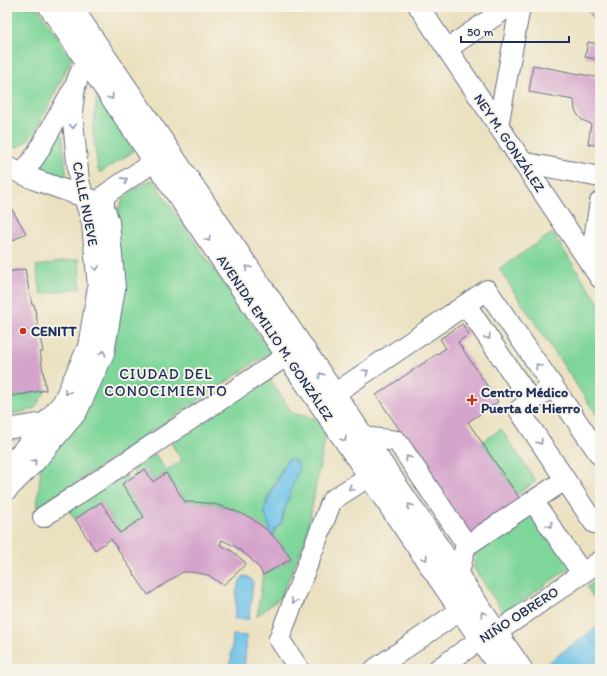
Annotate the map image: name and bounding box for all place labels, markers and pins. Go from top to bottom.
place label: CENITT [31,323,77,340]
marker: CENITT [18,326,28,336]
place label: Centro Médico Puerta de Hierro [481,384,580,417]
marker: Centro Médico Puerta de Hierro [466,394,478,406]

